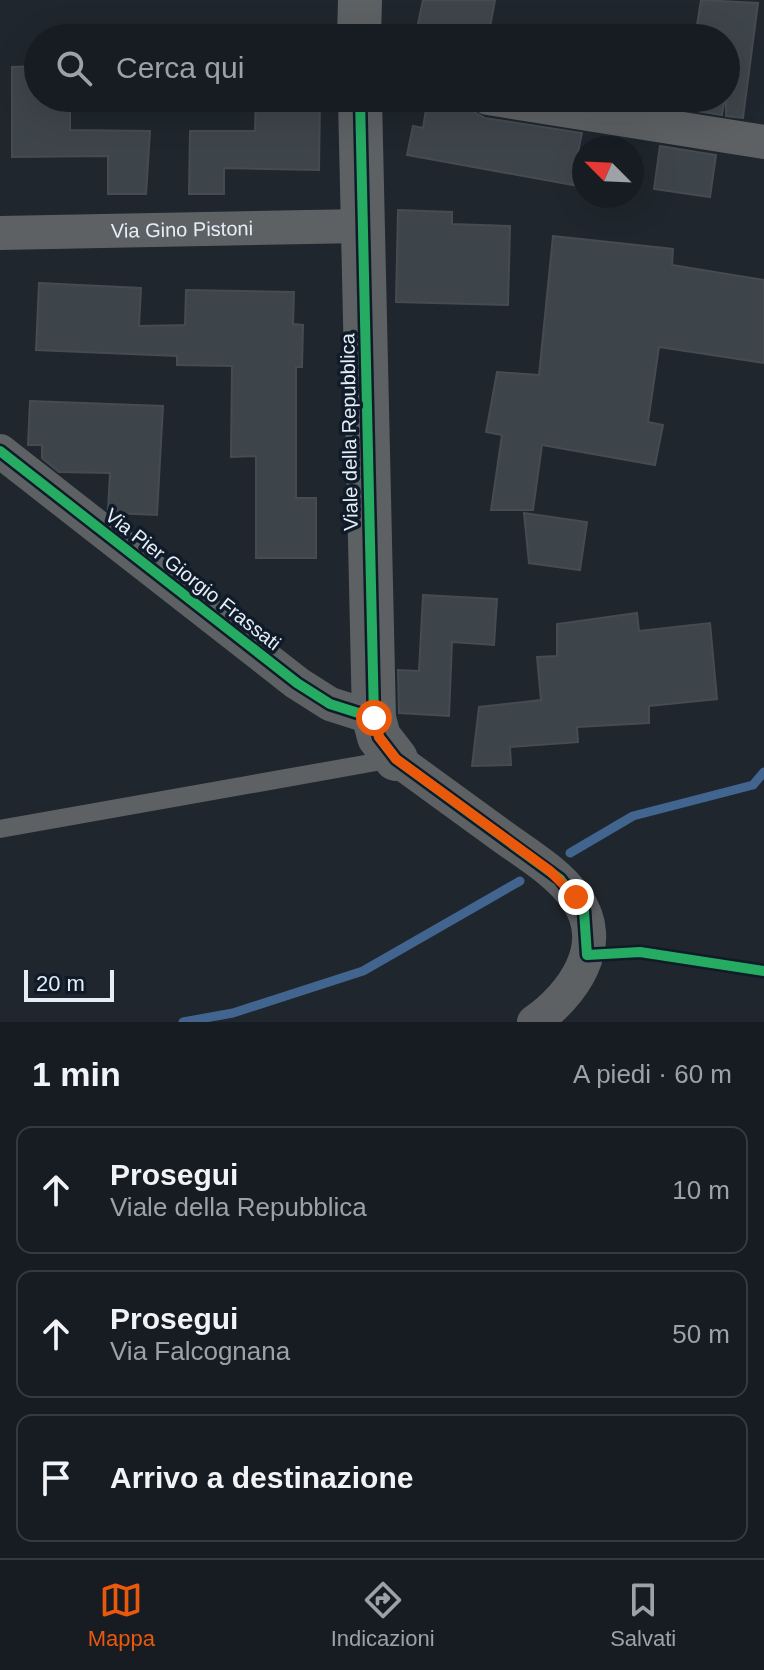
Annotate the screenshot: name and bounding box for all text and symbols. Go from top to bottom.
search box [24,24,740,112]
icon: search [52,46,96,90]
text: Cerca qui [116,51,244,84]
north arrow [572,136,644,208]
street label: Via Gino Pistoni [111,217,253,242]
street label: Viale della Repubblica [336,332,362,531]
street label: Via Pier Giorgio Frassati [101,504,285,654]
route start [356,700,392,736]
route end [558,879,594,915]
scale bar [24,966,114,1002]
text: 20 m [36,971,85,996]
text: 1 min [32,1055,121,1093]
text: A piedi · 60 m [573,1059,732,1089]
text: Prosegui [110,1158,238,1191]
icon: ahead [34,1168,78,1212]
text: 10 m [672,1175,730,1205]
text: Viale della Repubblica [110,1192,367,1222]
text: Prosegui [110,1302,238,1335]
icon: ahead [34,1312,78,1356]
text: 50 m [672,1319,730,1349]
text: Via Falcognana [110,1336,290,1366]
icon: arrive [34,1456,78,1500]
text: Arrivo a destinazione [110,1461,413,1494]
tab: Mappa [88,1578,155,1652]
tab: Indicazioni [331,1578,435,1652]
tab: Salvati [610,1578,676,1652]

